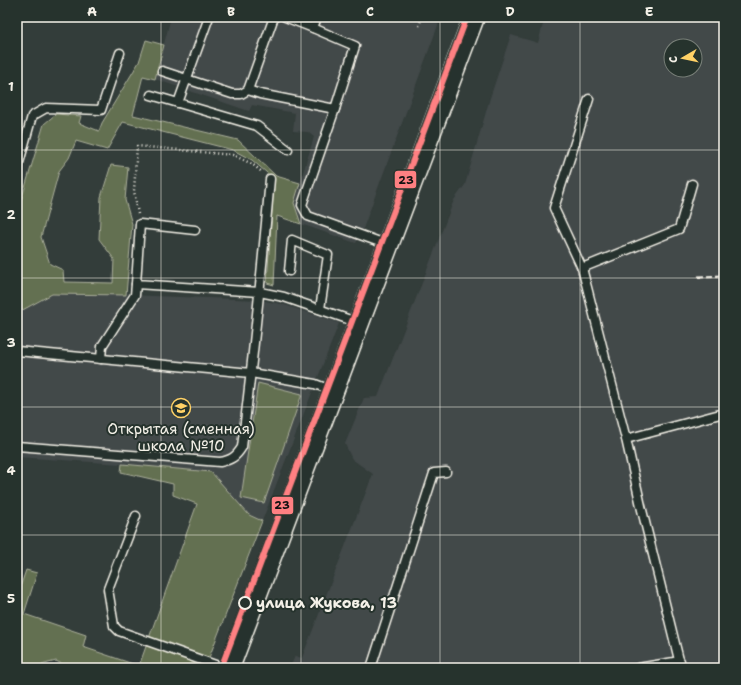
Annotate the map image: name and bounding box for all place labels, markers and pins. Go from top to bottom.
school or university icon: Открытая (сменная) школа №10 [170,397,192,419]
place label: Открытая (сменная) школа №10 [107,419,255,456]
place label: улица Жукова, 13 [256,593,397,613]
marker: улица Жукова, 13 [238,596,252,610]

